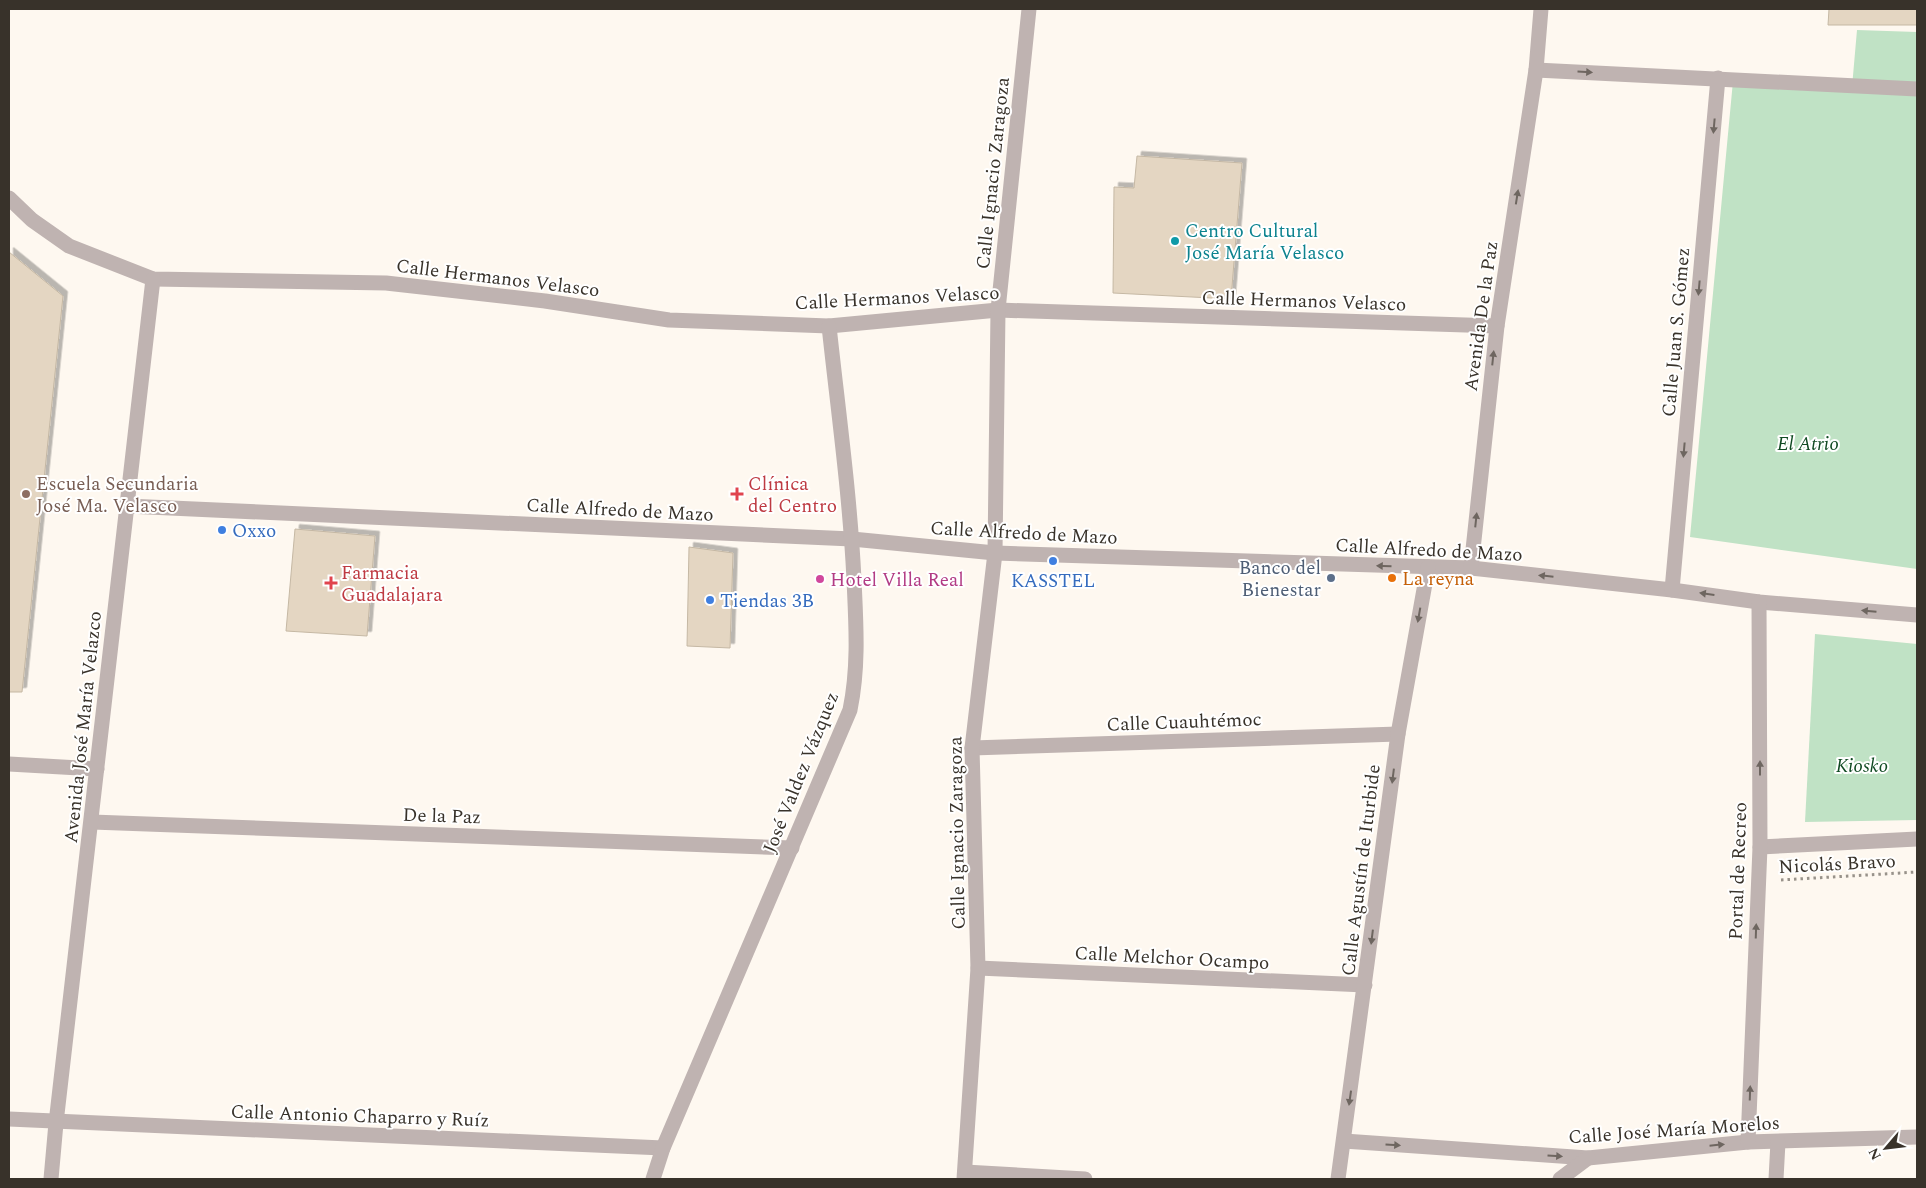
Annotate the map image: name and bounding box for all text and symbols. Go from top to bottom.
one-way arrow [1577,68,1593,76]
street label: Calle Ignacio Zaragoza [969,75,1018,271]
one-way arrow [1710,118,1718,134]
one-way arrow [1513,189,1521,205]
place label: Centro Cultural José María Velasco [1185,217,1344,268]
marker: Centro Cultural José María Velasco [1169,235,1181,247]
street label: Avenida De la Paz [1457,239,1506,393]
street label: Calle Juan S. Gómez [1655,246,1698,418]
street label: Calle Hermanos Velasco [394,252,601,305]
street label: Calle Hermanos Velasco [794,279,1000,318]
one-way arrow [1695,280,1703,296]
street label: Calle Hermanos Velasco [1201,283,1407,320]
one-way arrow [1489,350,1497,366]
park label: El Atrio [1777,430,1839,459]
one-way arrow [1680,442,1688,458]
place label: Escuela Secundaria José Ma. Velasco [36,470,199,521]
place label: Clínica del Centro [748,470,837,521]
marker: Clínica del Centro [730,487,744,501]
marker: Escuela Secundaria José Ma. Velasco [20,488,32,500]
street label: Calle Alfredo de Mazo [525,491,714,530]
one-way arrow [1472,512,1480,528]
street label: Calle Alfredo de Mazo [929,514,1118,553]
place label: Oxxo [232,517,276,546]
marker: Oxxo [216,524,228,536]
street label: Calle Alfredo de Mazo [1334,531,1523,570]
place label: Banco del Bienestar [1239,554,1321,605]
marker: KASSTEL [1047,555,1059,567]
place label: Farmacia Guadalajara [341,559,443,610]
one-way arrow [1375,562,1391,570]
place label: La reyna [1402,565,1475,594]
place label: Hotel Villa Real [830,566,964,595]
place label: KASSTEL [1011,567,1095,596]
marker: Banco del Bienestar [1325,572,1337,584]
marker: La reyna [1386,572,1398,584]
one-way arrow [1537,572,1553,580]
marker: Hotel Villa Real [814,573,826,585]
marker: Farmacia Guadalajara [325,577,337,589]
place label: Tiendas 3B [720,587,814,616]
one-way arrow [1699,590,1715,598]
marker: Tiendas 3B [704,594,716,606]
one-way arrow [1860,607,1876,615]
one-way arrow [1415,608,1423,624]
street label: Avenida José María Velazco [57,610,110,845]
street label: José Valdez Vázquez [756,687,847,858]
street label: Calle Cuauhtémoc [1106,705,1262,740]
street label: Calle Ignacio Zaragoza [941,735,974,930]
park label: Kiosko [1836,752,1888,781]
one-way arrow [1755,760,1763,776]
street label: Calle Agustín de Iturbide [1334,763,1389,978]
one-way arrow [1388,768,1396,784]
street label: De la Paz [402,801,482,832]
street label: Portal de Recreo [1722,801,1755,941]
street label: Nicolás Bravo [1778,847,1896,882]
one-way arrow [1752,922,1760,938]
one-way arrow [1368,929,1376,945]
street label: Calle Melchor Ocampo [1074,939,1270,978]
one-way arrow [1746,1085,1754,1101]
one-way arrow [1346,1090,1354,1106]
street label: Calle Antonio Chaparro y Ruíz [230,1097,490,1136]
street label: Calle José María Morelos [1567,1109,1781,1152]
north arrow [1861,1123,1911,1173]
one-way arrow [1385,1141,1401,1149]
one-way arrow [1709,1141,1725,1149]
text: N [1863,1144,1887,1164]
one-way arrow [1547,1152,1563,1160]

